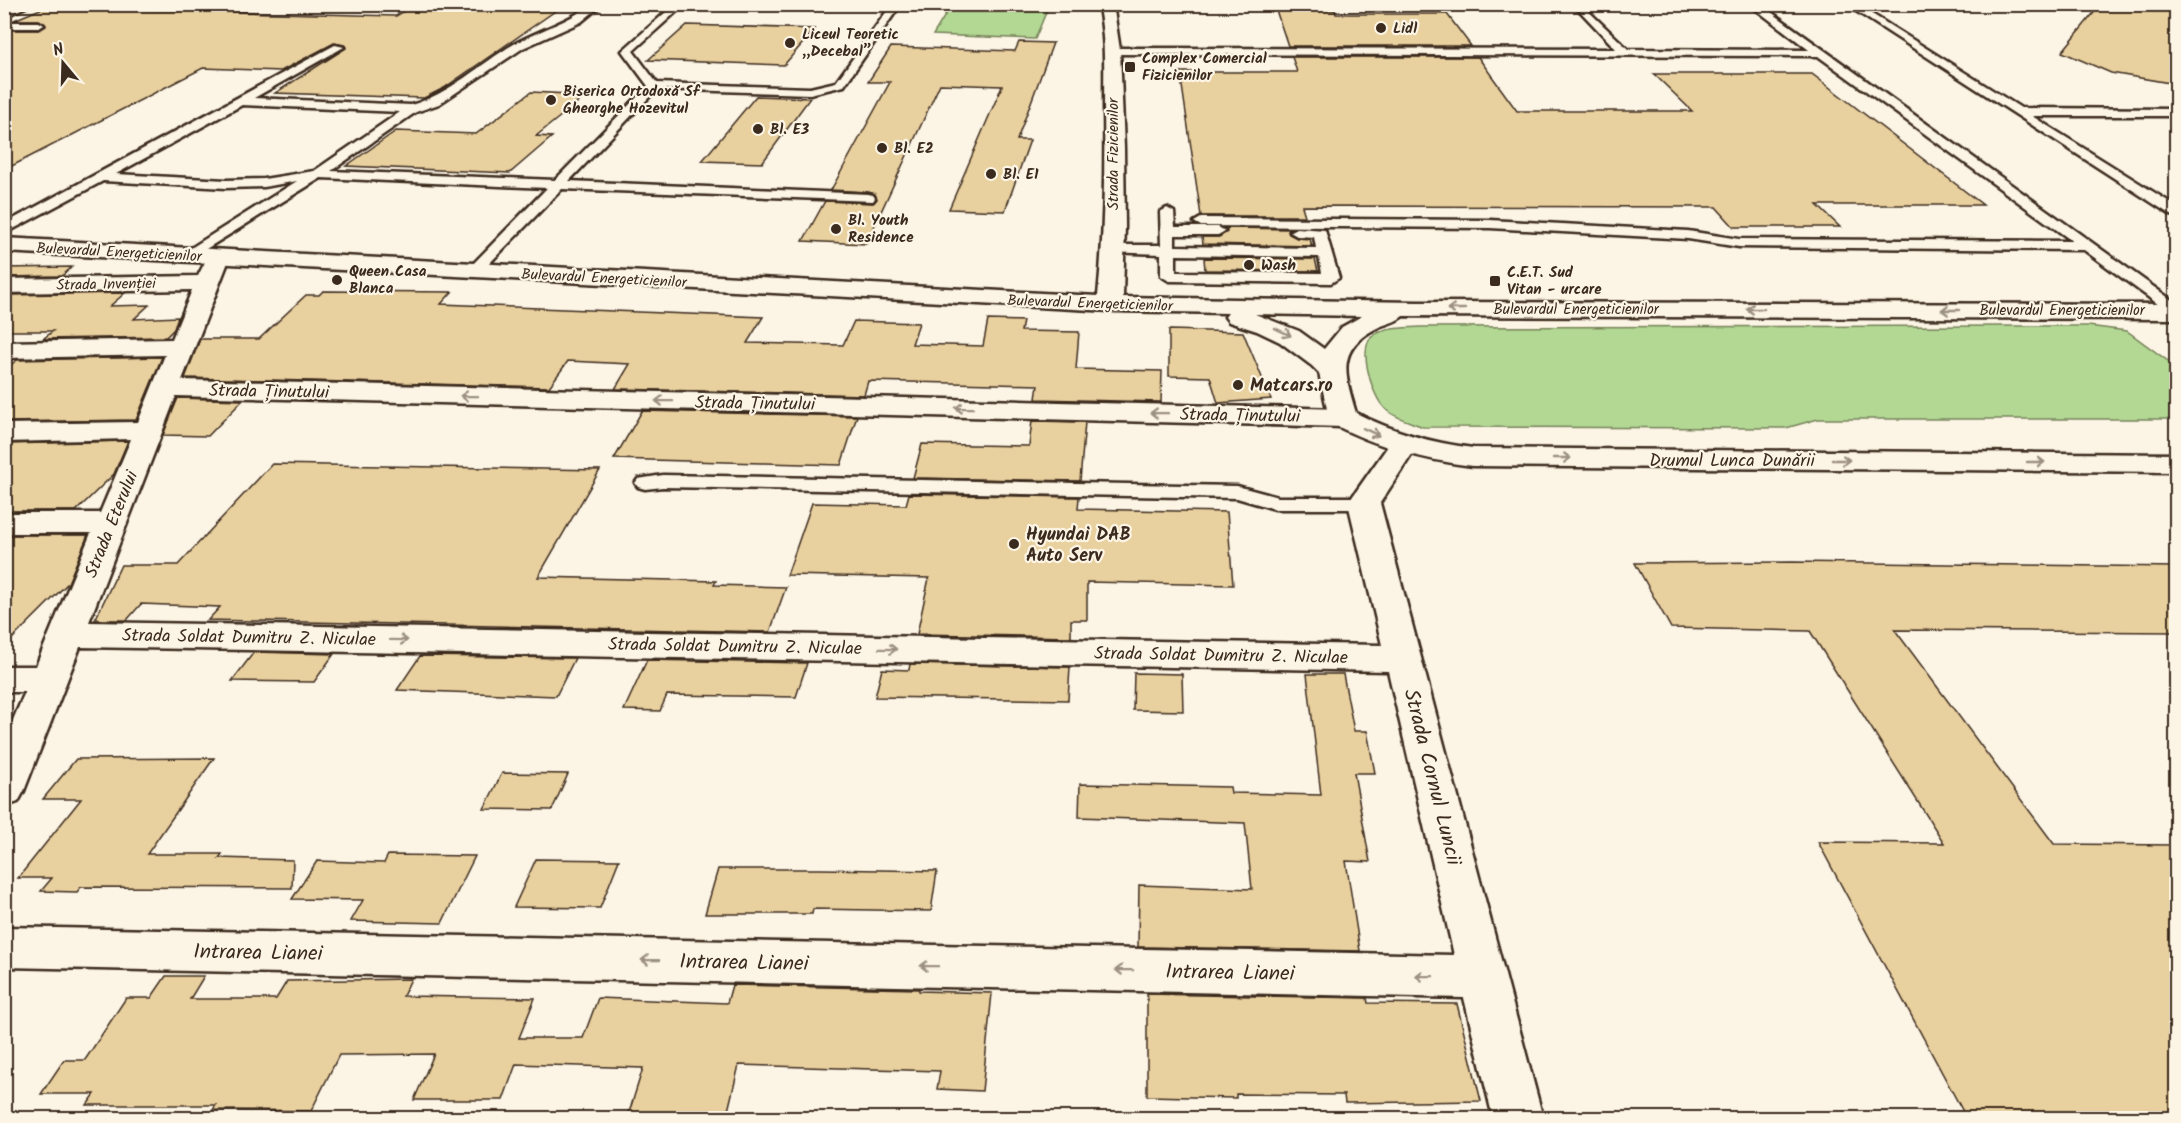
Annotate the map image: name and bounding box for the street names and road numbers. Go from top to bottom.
street label: Strada Fizicienilor [1102,97,1126,210]
street label: Bulevardul Energeticienilor [36,237,203,269]
street label: Bulevardul Energeticienilor [521,263,688,295]
street label: Strada Invenției [56,272,157,298]
street label: Bulevardul Energeticienilor [1007,289,1174,319]
street label: Bulevardul Energeticienilor [1493,298,1660,322]
street label: Bulevardul Energeticienilor [1979,299,2146,323]
street label: Strada Ținutului [208,377,330,408]
street label: Strada Ținutului [694,389,816,420]
street label: Strada Ținutului [1179,401,1301,432]
street label: Drumul Lunca Dunării [1649,447,1815,476]
street label: Strada Eterului [78,466,147,582]
street label: Strada Soldat Dumitru Z. Niculae [122,622,376,655]
street label: Strada Soldat Dumitru Z. Niculae [608,631,862,664]
street label: Strada Soldat Dumitru Z. Niculae [1094,640,1348,673]
street label: Strada Cornul Luncii [1394,686,1470,870]
street label: Intrarea Lianei [193,936,324,971]
street label: Intrarea Lianei [679,946,810,981]
street label: Intrarea Lianei [1165,956,1296,991]

